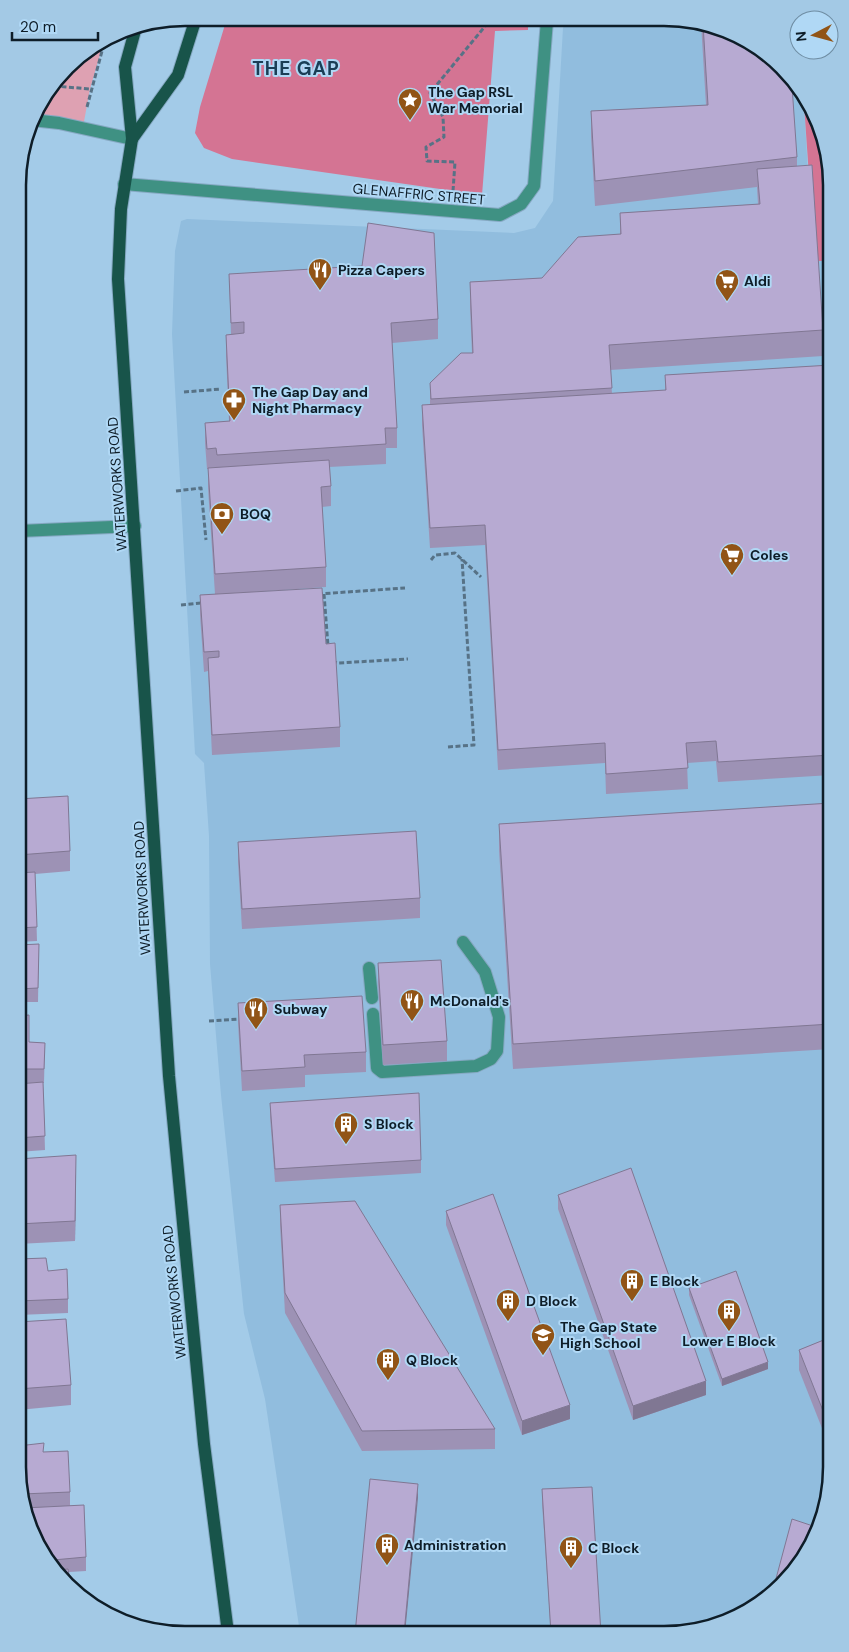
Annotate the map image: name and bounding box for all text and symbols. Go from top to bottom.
scale bar [12,10,99,42]
north arrow [789,10,839,60]
text: 20 m [20,17,56,37]
text: N [792,30,811,42]
district label: THE GAP [252,56,340,81]
place label: The Gap RSL War Memorial [428,83,523,117]
place icon: The Gap RSL War Memorial [397,87,423,121]
street label: GLENAFFRIC STREET [352,179,486,209]
restaurant icon: Pizza Capers [307,257,333,291]
place label: Pizza Capers [338,261,425,279]
supermarket icon: Aldi [714,268,740,302]
place label: Aldi [744,272,771,290]
place label: The Gap Day and Night Pharmacy [252,383,368,417]
pharmacy icon: The Gap Day and Night Pharmacy [221,387,247,421]
street label: WATERWORKS ROAD [103,416,131,552]
bank icon: BOQ [209,501,235,535]
place label: BOQ [240,505,271,523]
supermarket icon: Coles [719,542,745,576]
place label: Coles [750,546,789,564]
street label: WATERWORKS ROAD [129,820,155,956]
restaurant icon: McDonald's [399,988,425,1022]
place label: McDonald's [430,992,509,1010]
restaurant icon: Subway [243,996,269,1030]
place label: Subway [274,1000,328,1018]
building icon: S Block [333,1111,359,1145]
place label: S Block [364,1115,414,1133]
street label: WATERWORKS ROAD [158,1224,190,1360]
building icon: E Block [619,1268,645,1302]
place label: E Block [650,1272,699,1290]
building icon: D Block [495,1288,521,1322]
place label: D Block [526,1292,577,1310]
building icon: Lower E Block [716,1298,742,1332]
place label: The Gap State High School [560,1318,657,1352]
school or university icon: The Gap State High School [530,1322,556,1356]
place label: Lower E Block [682,1332,776,1350]
building icon: Q Block [375,1347,401,1381]
place label: Q Block [406,1351,458,1369]
building icon: Administration [374,1532,400,1566]
building icon: C Block [558,1535,584,1569]
place label: Administration [404,1536,507,1554]
place label: C Block [588,1539,639,1557]

